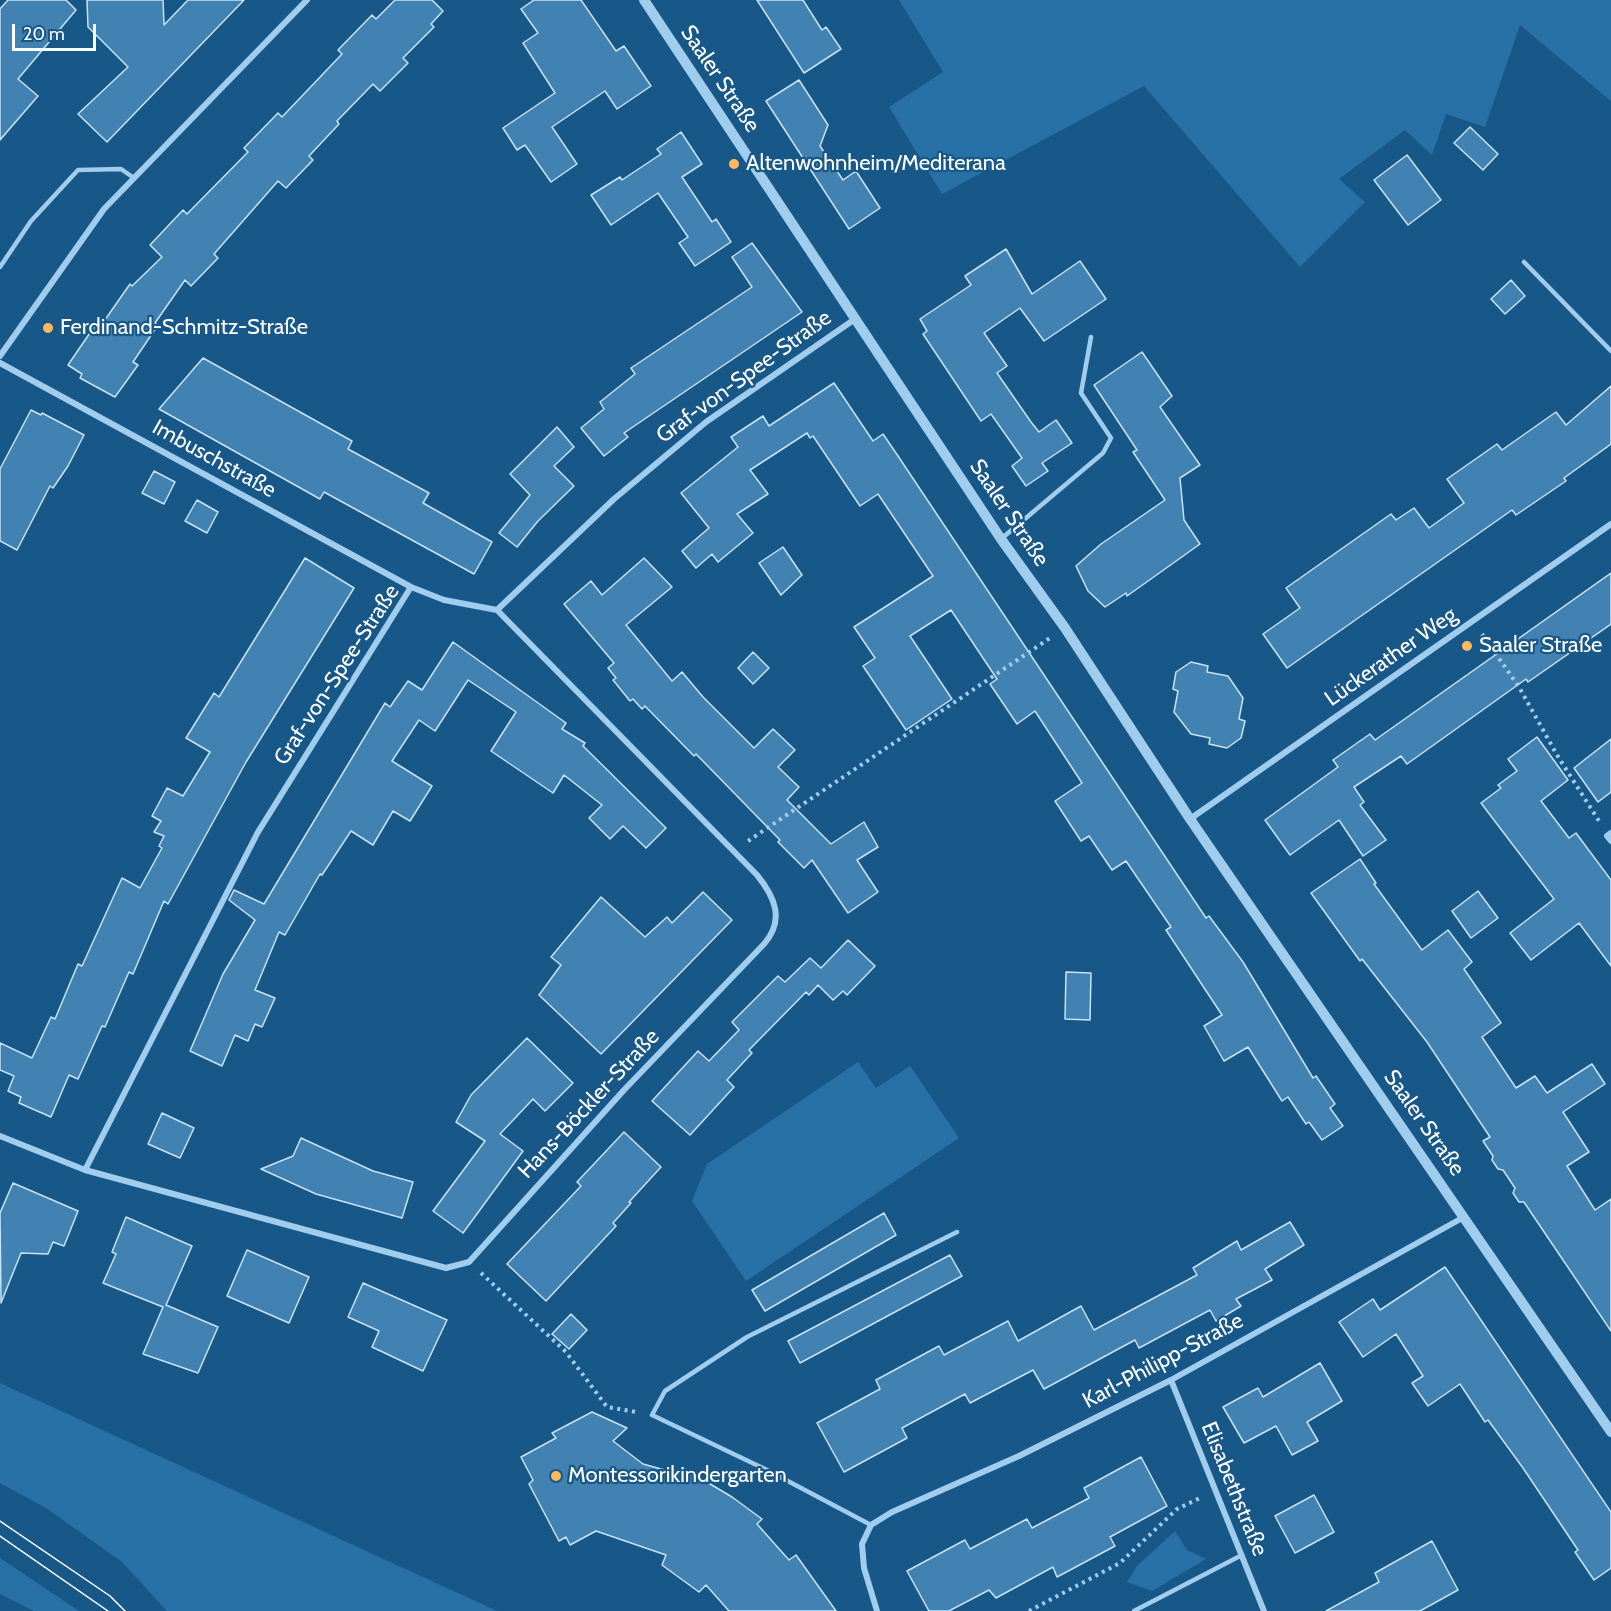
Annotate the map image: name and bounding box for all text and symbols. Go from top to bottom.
scale bar [15,12,99,50]
street label: Saaler Straße [675,20,765,138]
text: 20 m [23,23,65,45]
place label: Altenwohnheim/Mediterana [746,151,1006,177]
marker: Altenwohnheim/Mediterana [727,157,741,171]
street label: Graf-von-Spee-Straße [651,305,837,449]
place label: Ferdinand-Schmitz-Straße [60,315,308,341]
marker: Ferdinand-Schmitz-Straße [41,321,55,335]
street label: Imbuschstraße [148,414,280,504]
street label: Saaler Straße [964,454,1054,572]
street label: Graf-von-Spee-Straße [269,580,405,770]
street label: Lückerather Weg [1320,602,1462,712]
place label: Saaler Straße [1479,633,1602,659]
marker: Saaler Straße [1460,639,1474,653]
street label: Hans-Böckler-Straße [513,1024,665,1184]
street label: Saaler Straße [1378,1065,1470,1181]
street label: Karl-Philipp-Straße [1078,1308,1248,1414]
street label: Elisabethstraße [1195,1418,1273,1560]
place label: Montessorikindergarten [568,1463,787,1489]
marker: Montessorikindergarten [549,1469,563,1483]

